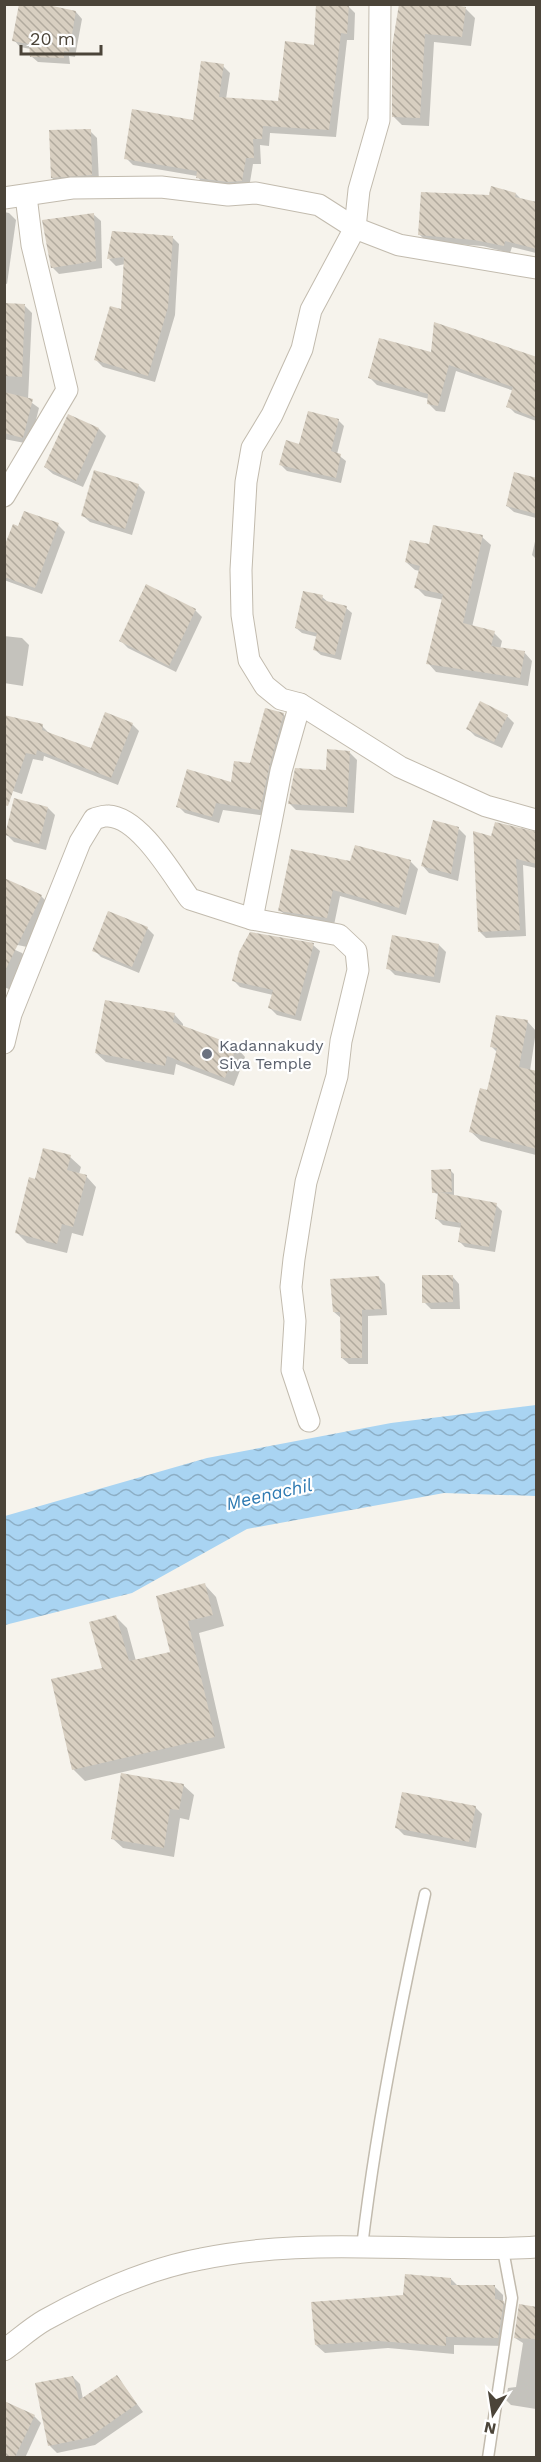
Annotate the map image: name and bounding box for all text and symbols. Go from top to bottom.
scale bar [21,18,100,56]
text: 20 m [30,28,75,49]
place label: Kadannakudy Siva Temple [219,1036,324,1073]
marker: Kadannakudy Siva Temple [200,1047,214,1061]
water label: Meenachil [224,1474,314,1514]
north arrow [463,2384,523,2444]
text: N [482,2418,498,2439]

